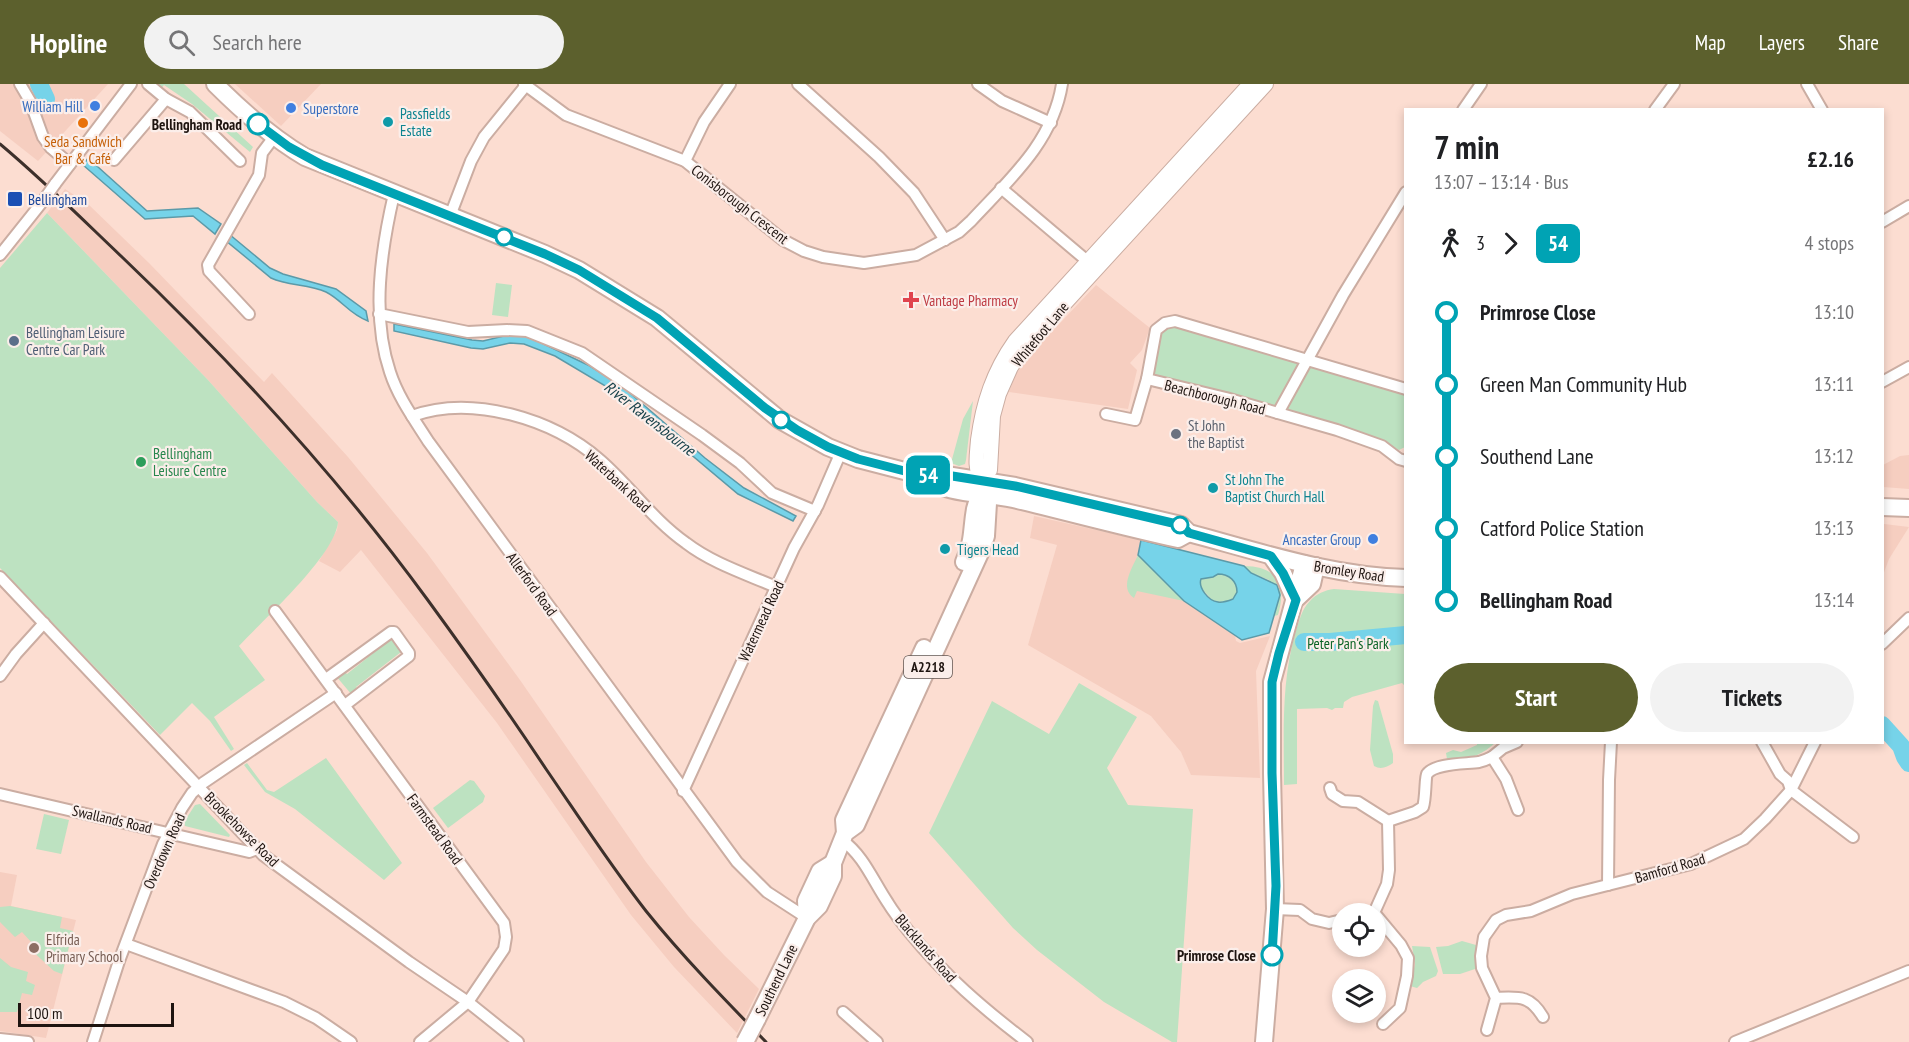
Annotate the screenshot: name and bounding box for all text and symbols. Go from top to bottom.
search box [144,15,564,69]
text: Hopline [30,24,108,61]
icon: search [165,26,198,59]
text: Search here [213,28,302,56]
text: Map [1695,29,1726,56]
text: Layers [1759,29,1805,56]
text: Share [1838,29,1879,56]
place label: William Hill [22,97,84,116]
marker: William Hill [88,99,102,113]
place label: Superstore [303,99,359,118]
marker: Superstore [284,101,298,115]
place label: Passfields Estate [400,104,450,140]
marker: Bellingham Road [247,113,269,135]
place label: Bellingham Road [152,115,242,134]
marker: Passfields Estate [381,115,395,129]
marker: Seda Sandwich Bar & Café [76,116,90,130]
text: 7 min [1434,125,1499,168]
place label: Seda Sandwich Bar & Café [44,132,122,168]
text: £2.16 [1807,145,1854,173]
street label: Conisborough Crescent [688,160,792,248]
text: 13:07 – 13:14 · Bus [1434,169,1569,195]
marker: Bellingham [6,190,24,208]
place label: Bellingham [28,190,87,209]
icon: walk [1434,227,1467,260]
icon: forward [1494,227,1527,260]
unlabelled marker [495,228,513,246]
text: 3 [1476,230,1485,256]
text: 54 [1548,230,1568,257]
text: 4 stops [1805,230,1854,256]
place label: Vantage Pharmacy [922,291,1018,310]
marker: Vantage Pharmacy [904,293,918,307]
street label: Whitefoot Lane [1007,298,1073,370]
text: Primrose Close [1480,298,1596,326]
text: 13:10 [1814,299,1854,325]
place label: Bellingham Leisure Centre Car Park [26,323,125,359]
marker: Bellingham Leisure Centre Car Park [7,334,21,348]
text: Green Man Community Hub [1480,370,1687,398]
text: 13:11 [1814,371,1854,397]
street label: Beachborough Road [1163,375,1267,419]
water label: River Ravensbourne [601,376,701,461]
unlabelled marker [772,411,790,429]
place label: St John the Baptist [1188,416,1244,452]
marker: St John the Baptist [1169,427,1183,441]
text: Southend Lane [1480,442,1594,470]
text: 13:12 [1814,443,1854,469]
place label: Bellingham Leisure Centre [153,444,227,480]
street label: Waterbank Road [581,446,655,516]
marker: Bellingham Leisure Centre [134,455,148,469]
line badge: 54 [901,456,955,494]
text: 54 [918,462,938,489]
place label: St John The Baptist Church Hall [1225,470,1325,506]
marker: St John The Baptist Church Hall [1206,481,1220,495]
text: Catford Police Station [1480,514,1644,542]
text: 13:13 [1814,515,1854,541]
unlabelled marker [1171,516,1189,534]
place label: Ancaster Group [1282,530,1361,549]
marker: Ancaster Group [1366,532,1380,546]
place label: Tigers Head [957,540,1019,559]
marker: Tigers Head [938,542,952,556]
street label: Allerford Road [503,548,561,620]
street label: Bromley Road [1313,556,1385,586]
street label: Watermead Road [734,578,788,664]
text: Bellingham Road [1480,586,1612,614]
text: 13:14 [1814,587,1854,613]
park label: Peter Pan's Park [1307,634,1389,653]
road number: A2218 [904,656,952,678]
button: Start [1434,663,1638,732]
button: Tickets [1650,663,1854,732]
street label: Brookehowse Road [201,788,283,870]
street label: Farmstead Road [403,790,467,868]
street label: Swallands Road [70,801,154,837]
street label: Overdown Road [139,810,189,892]
street label: Bamford Road [1633,849,1707,887]
map controls [1332,903,1386,1023]
button: locate [1332,903,1386,957]
street label: Blacklands Road [891,910,961,986]
place label: Elfrida Primary School [46,930,123,966]
marker: Elfrida Primary School [27,941,41,955]
street label: Southend Lane [750,941,802,1019]
marker: Primrose Close [1261,944,1283,966]
place label: Primrose Close [1177,946,1256,965]
button: layers [1332,969,1386,1023]
scale bar [18,1000,174,1028]
text: 100 m [27,1003,62,1023]

